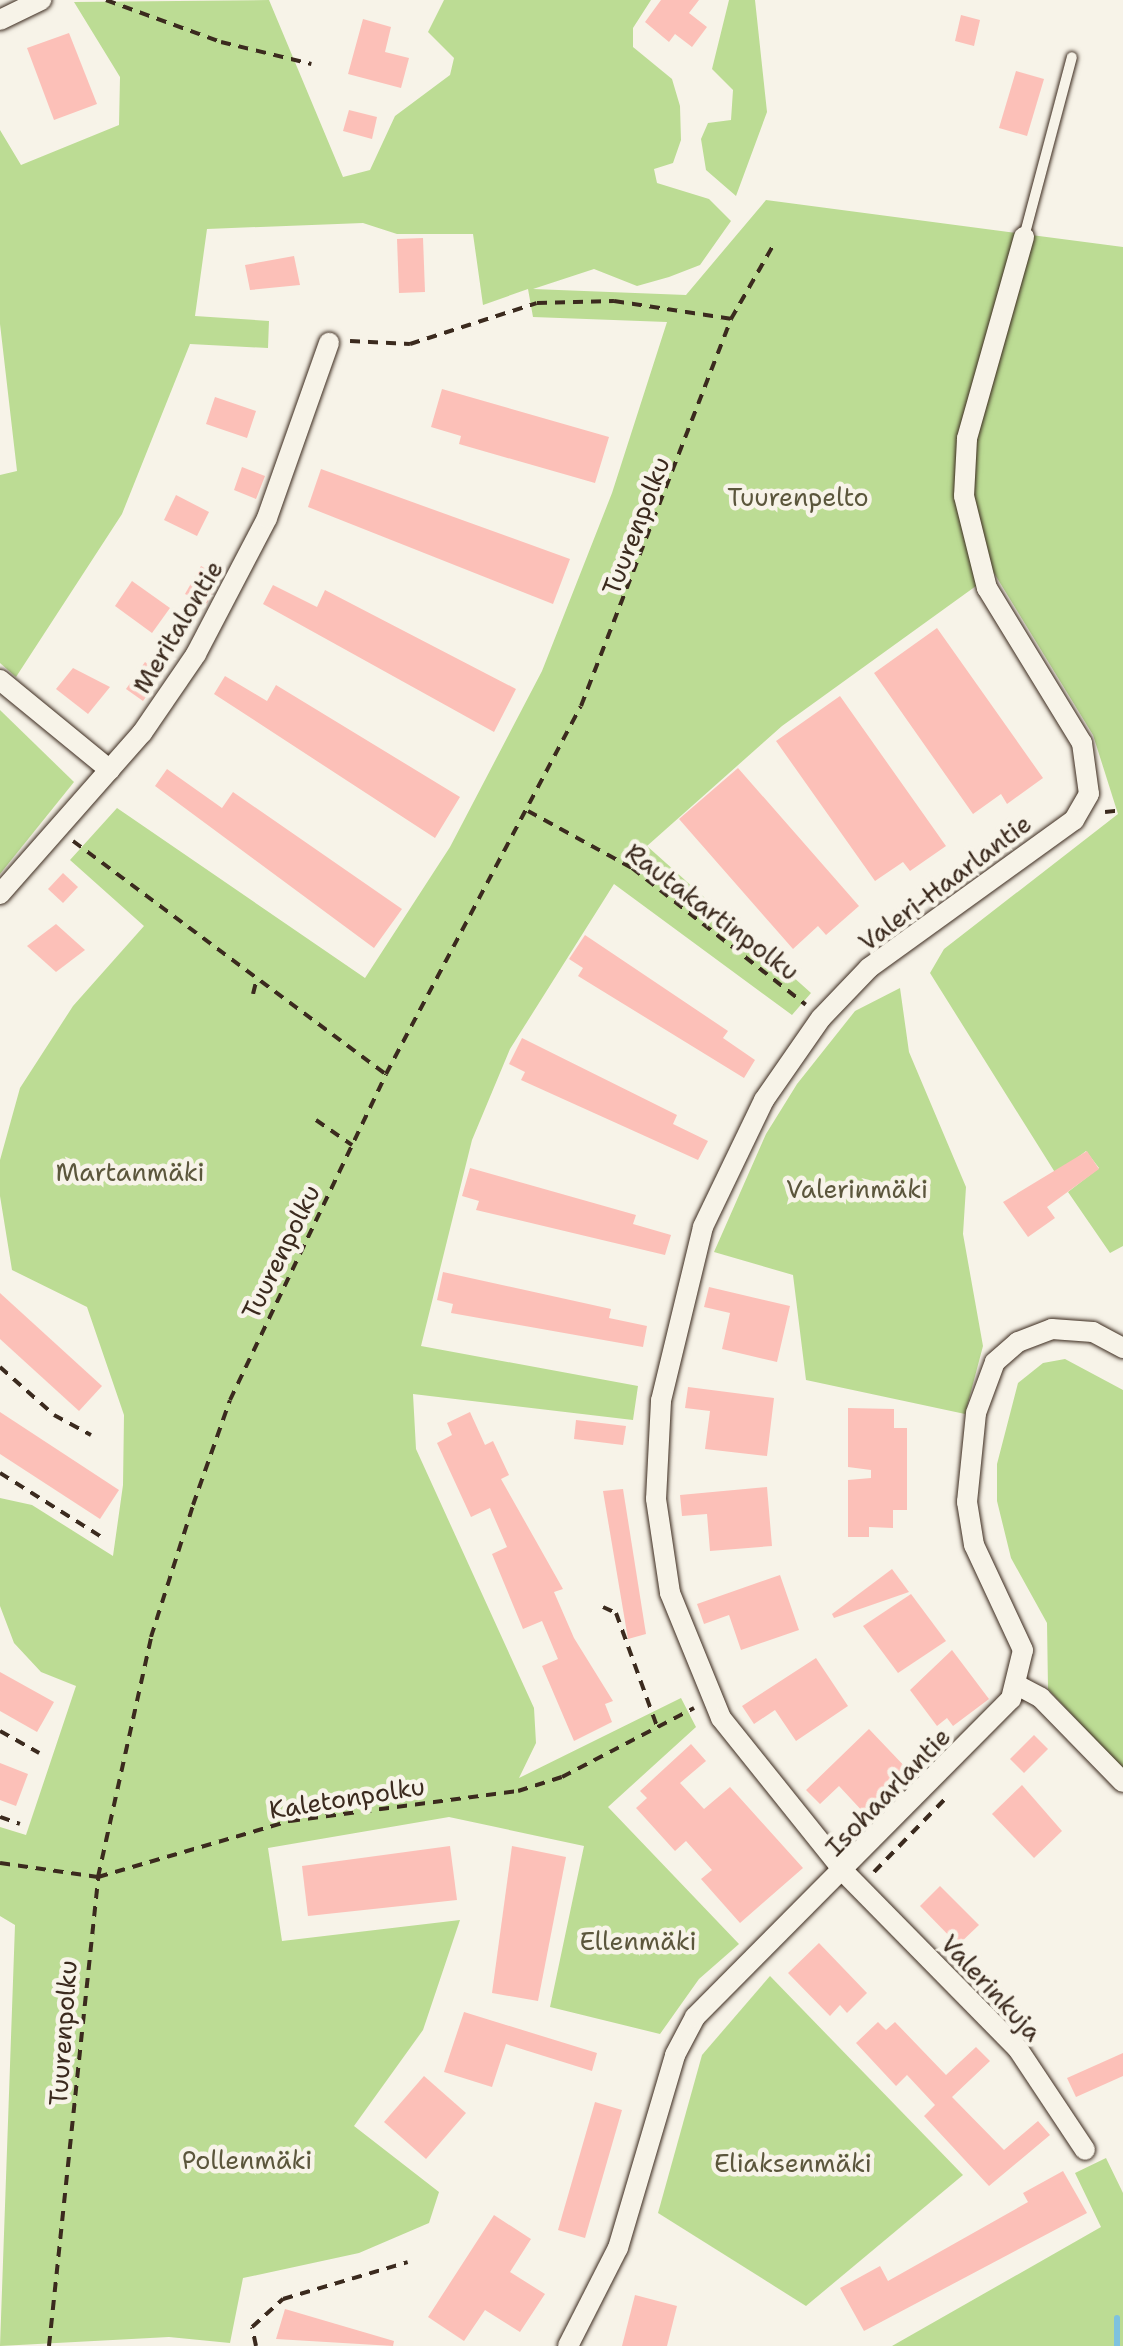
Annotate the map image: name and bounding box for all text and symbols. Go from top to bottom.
street label: Tuurenpolku [596,453,676,599]
park label: Tuurenpelto [727,482,869,512]
street label: Meritalontie [127,555,229,699]
street label: Valeri-Haarlantie [853,808,1037,958]
street label: Rautakartinpolku [619,837,805,987]
park label: Martanmäki [55,1157,205,1187]
park label: Valerinmäki [786,1174,928,1204]
street label: Tuurenpolku [236,1180,326,1324]
street label: Isohaarlantie [819,1722,957,1862]
street label: Kaletonpolku [267,1771,427,1825]
park label: Ellenmäki [579,1926,697,1956]
street label: Valerinkuja [934,1929,1048,2047]
street label: Tuurenpolku [43,1959,83,2107]
park label: Pollenmäki [182,2145,312,2175]
park label: Eliaksenmäki [714,2148,872,2178]

